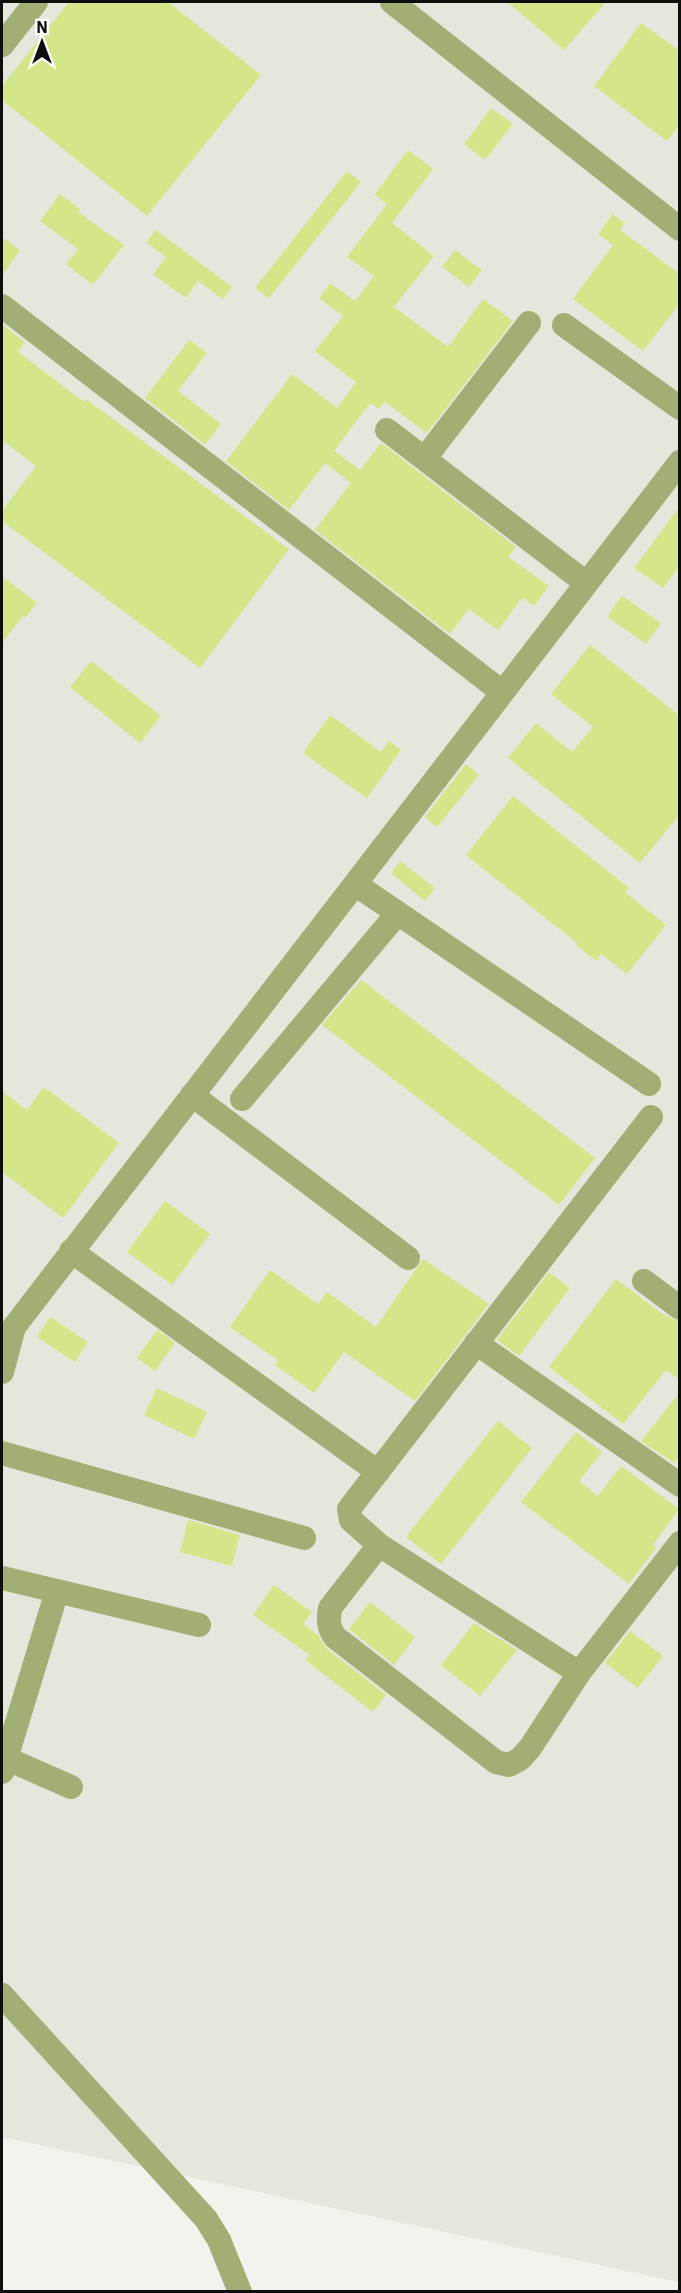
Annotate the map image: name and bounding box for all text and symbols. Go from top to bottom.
north arrow [12,12,72,72]
text: N [36,17,48,37]

